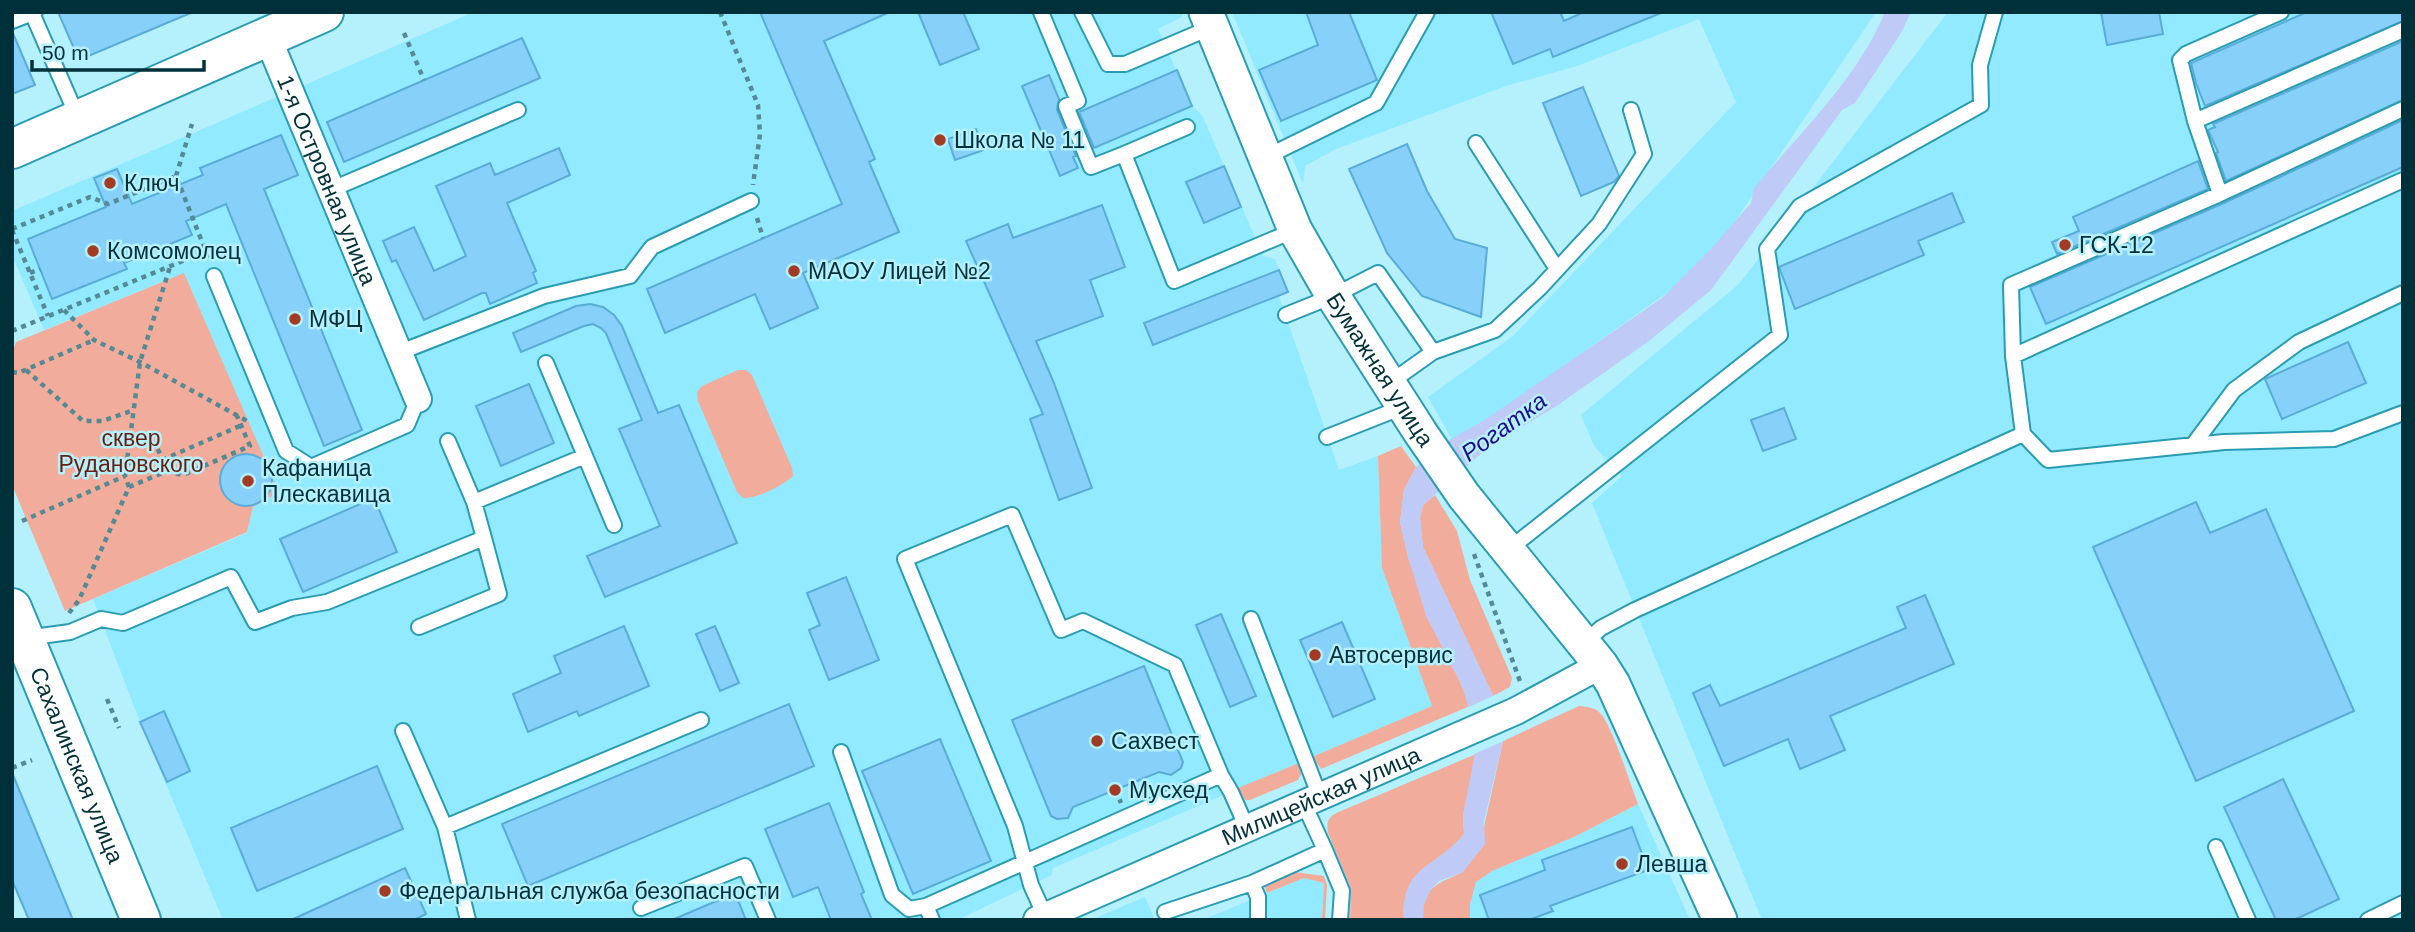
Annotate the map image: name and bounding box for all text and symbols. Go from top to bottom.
scale bar [32,28,203,72]
text: 50 m [42,41,89,64]
street label: 1-я Островная улица [272,71,382,289]
place label: Школа № 11 [954,127,1085,153]
marker: Школа № 11 [932,132,948,148]
place label: Ключ [124,170,180,196]
marker: Ключ [102,175,118,191]
place label: ГСК-12 [2079,232,2154,258]
marker: ГСК-12 [2057,237,2073,253]
place label: Комсомолец [107,238,241,264]
marker: Комсомолец [85,243,101,259]
place label: МАОУ Лицей №2 [808,258,991,284]
marker: МАОУ Лицей №2 [786,263,802,279]
street label: Бумажная улица [1321,288,1439,452]
place label: МФЦ [309,306,362,332]
marker: МФЦ [287,311,303,327]
water label: Рогатка [1456,387,1552,467]
park label: сквер Рудановского [58,425,204,477]
place label: Кафаница Плескавица [262,455,391,507]
marker: Кафаница Плескавица [240,473,256,489]
place label: Автосервис [1329,642,1453,668]
marker: Автосервис [1307,647,1323,663]
street label: Сахалинская улица [25,663,129,867]
place label: Сахвест [1111,728,1199,754]
marker: Сахвест [1089,733,1105,749]
street label: Милицейская улица [1218,741,1425,851]
place label: Мусхед [1129,777,1209,803]
marker: Мусхед [1107,782,1123,798]
place label: Левша [1636,851,1708,877]
marker: Левша [1614,856,1630,872]
place label: Федеральная служба безопасности [399,878,780,904]
marker: Федеральная служба безопасности [377,883,393,899]

